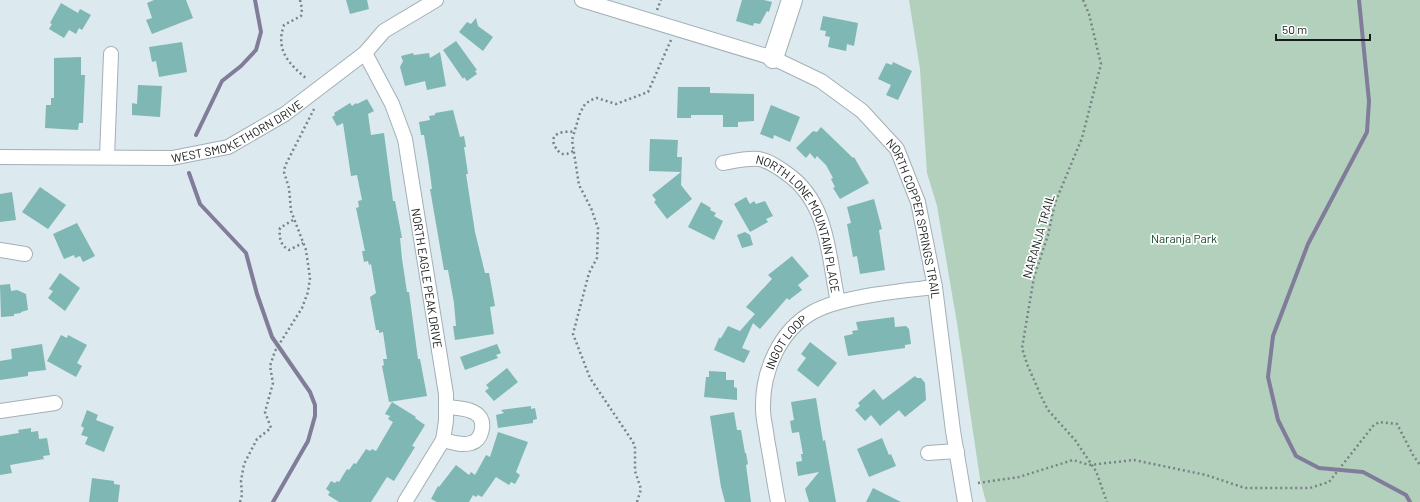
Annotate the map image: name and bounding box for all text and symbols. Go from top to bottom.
scale bar [1276,16,1370,42]
text: 50 m [1282,22,1307,36]
street label: WEST SMOKETHORN DRIVE [170,96,305,165]
street label: NORTH COPPER SPRINGS TRAIL [884,135,943,300]
street label: NORTH LONE MOUNTAIN PLACE [755,152,843,294]
street label: NARANJA TRAIL [1019,192,1057,280]
street label: NORTH EAGLE PEAK DRIVE [409,207,446,349]
park label: Naranja Park [1151,231,1217,245]
street label: INGOT LOOP [762,312,809,371]

